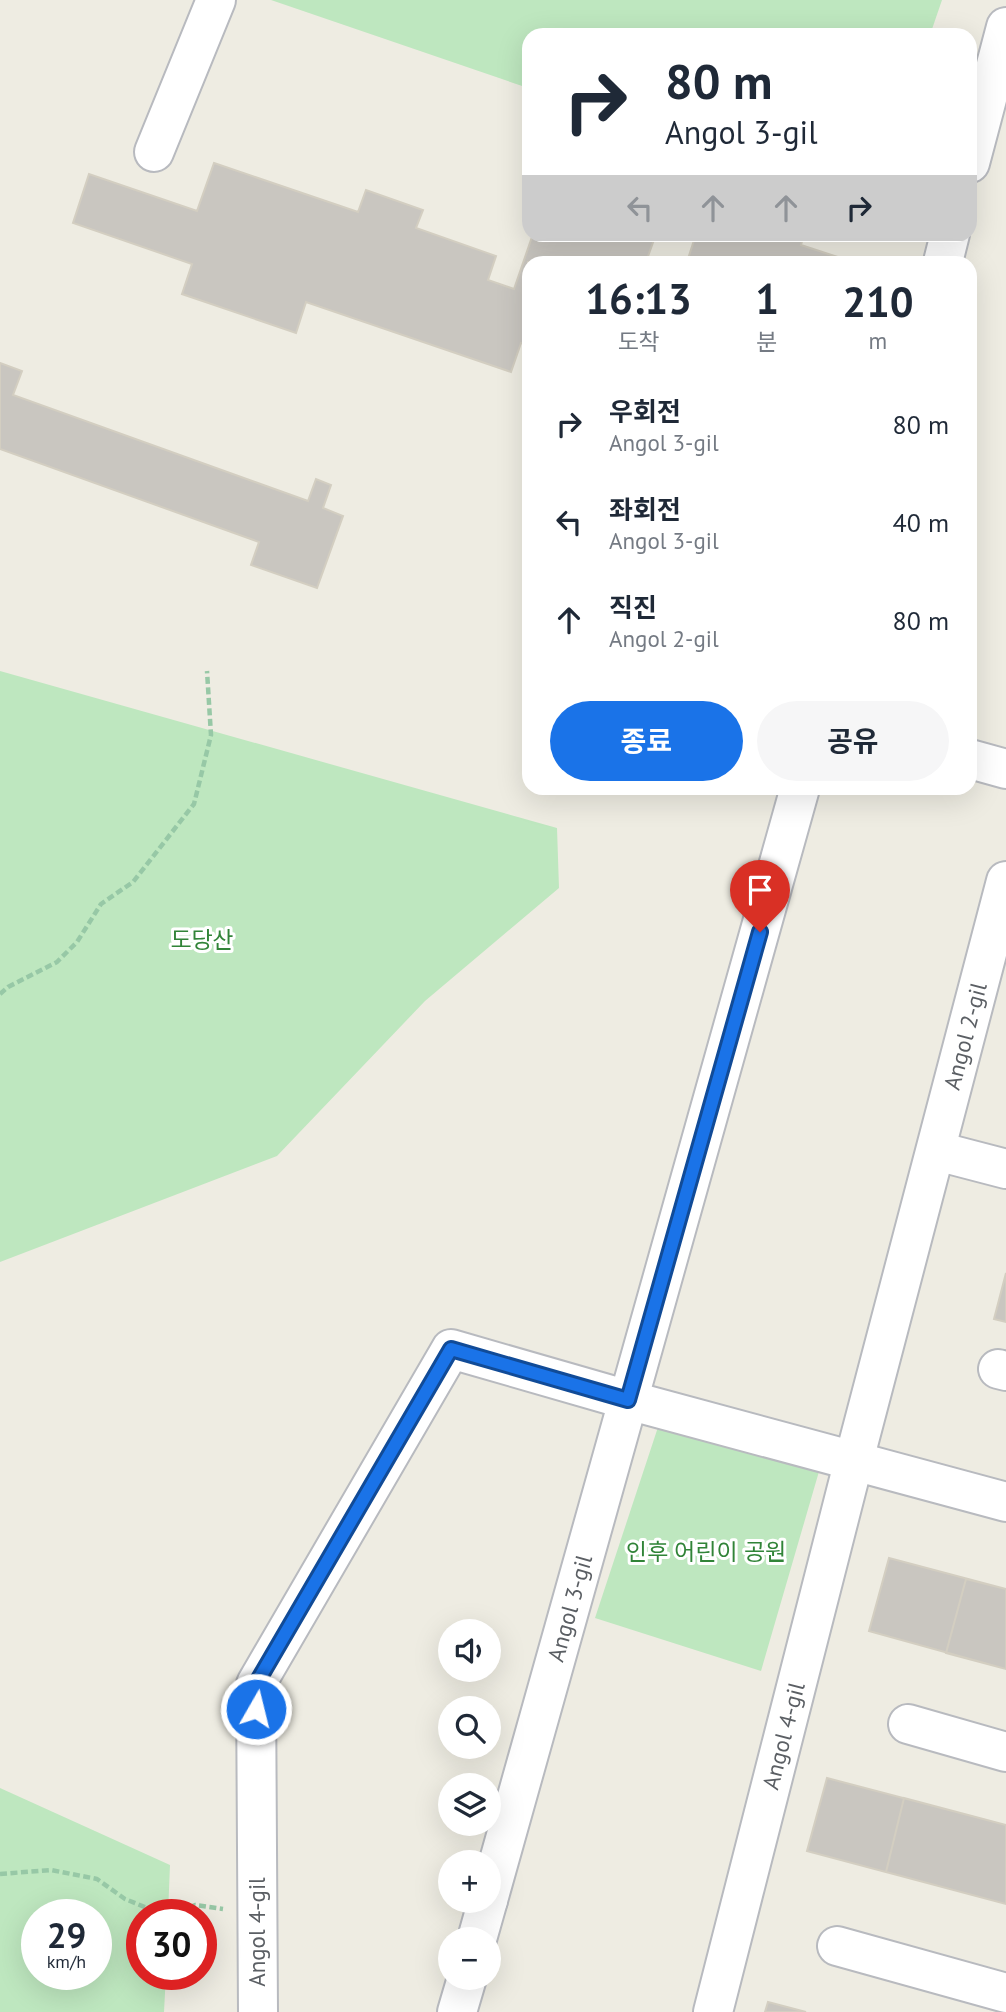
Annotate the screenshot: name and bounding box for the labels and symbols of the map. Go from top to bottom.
pin [730,860,790,932]
park label: 도당산 [170,925,234,954]
street label: Angol 2-gil [937,979,993,1093]
park label: 인후 어린이 공원 [626,1537,786,1566]
street label: Angol 3-gil [541,1551,598,1665]
position arrow [219,1672,293,1746]
street label: Angol 4-gil [755,1679,811,1792]
street label: Angol 4-gil [242,1877,271,1987]
speed limit sign: 30 [126,1899,217,1990]

